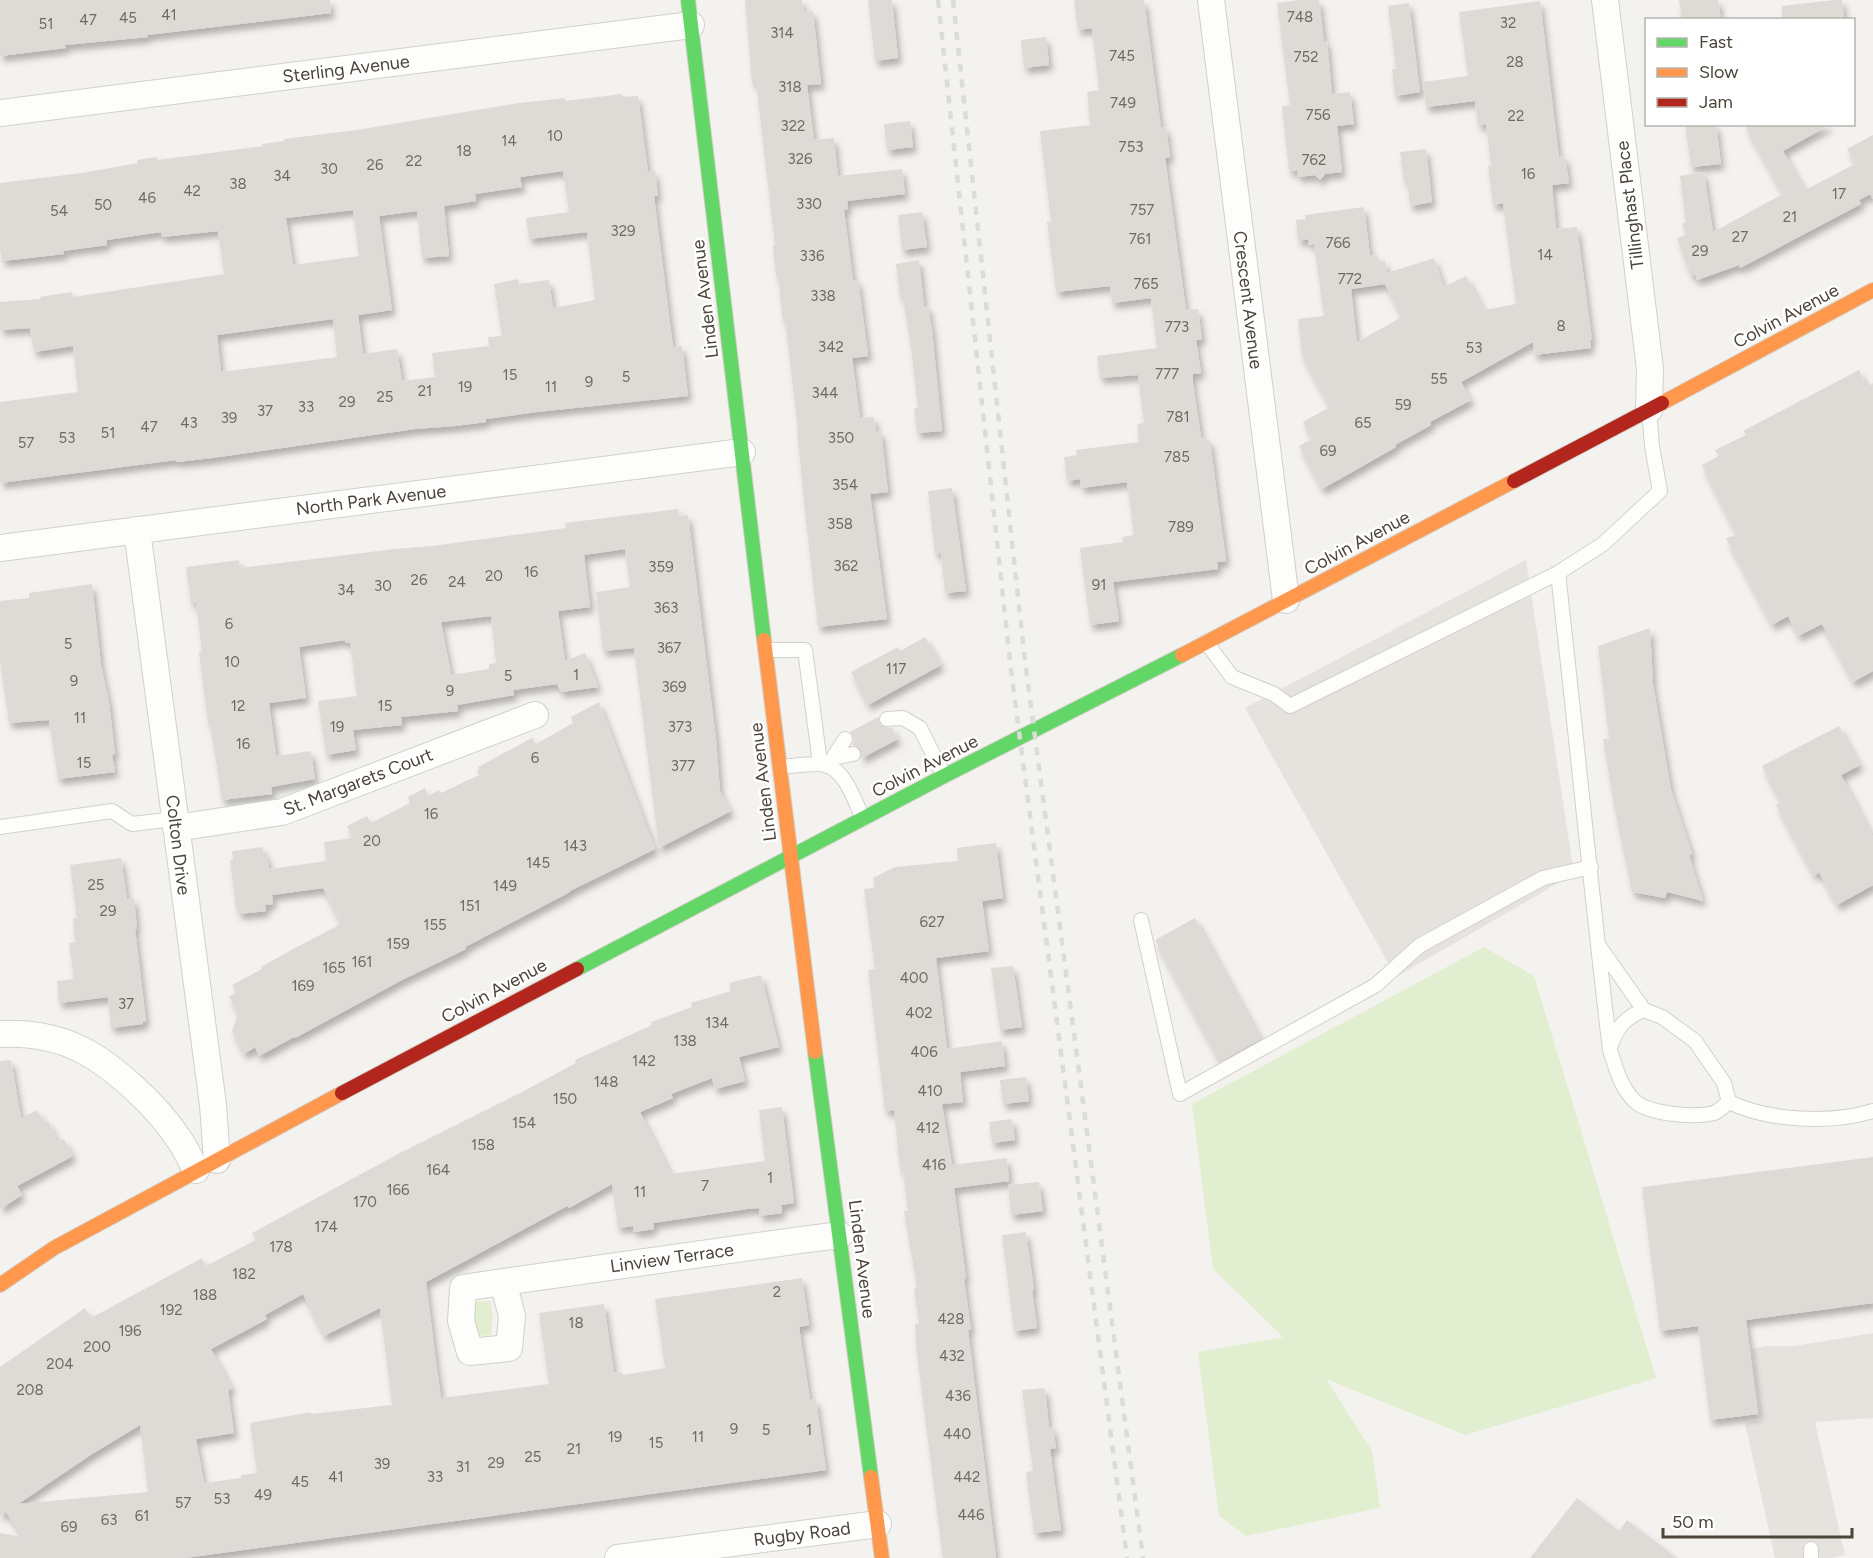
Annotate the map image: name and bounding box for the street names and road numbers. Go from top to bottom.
street label: Sterling Avenue [281,50,411,88]
street label: Tillinghast Place [1611,140,1649,270]
street label: Crescent Avenue [1229,230,1267,370]
street label: Linden Avenue [687,238,723,360]
street label: Colvin Avenue [1730,279,1843,353]
street label: North Park Avenue [295,480,448,520]
street label: Colvin Avenue [1301,506,1414,580]
street label: Linden Avenue [745,721,781,843]
street label: Colvin Avenue [868,730,982,802]
street label: St. Margarets Court [280,743,436,821]
street label: Colton Drive [161,794,195,896]
street label: Colvin Avenue [438,954,551,1028]
street label: Linden Avenue [844,1198,880,1320]
street label: Linview Terrace [609,1238,735,1278]
street label: Rugby Road [752,1517,852,1551]

